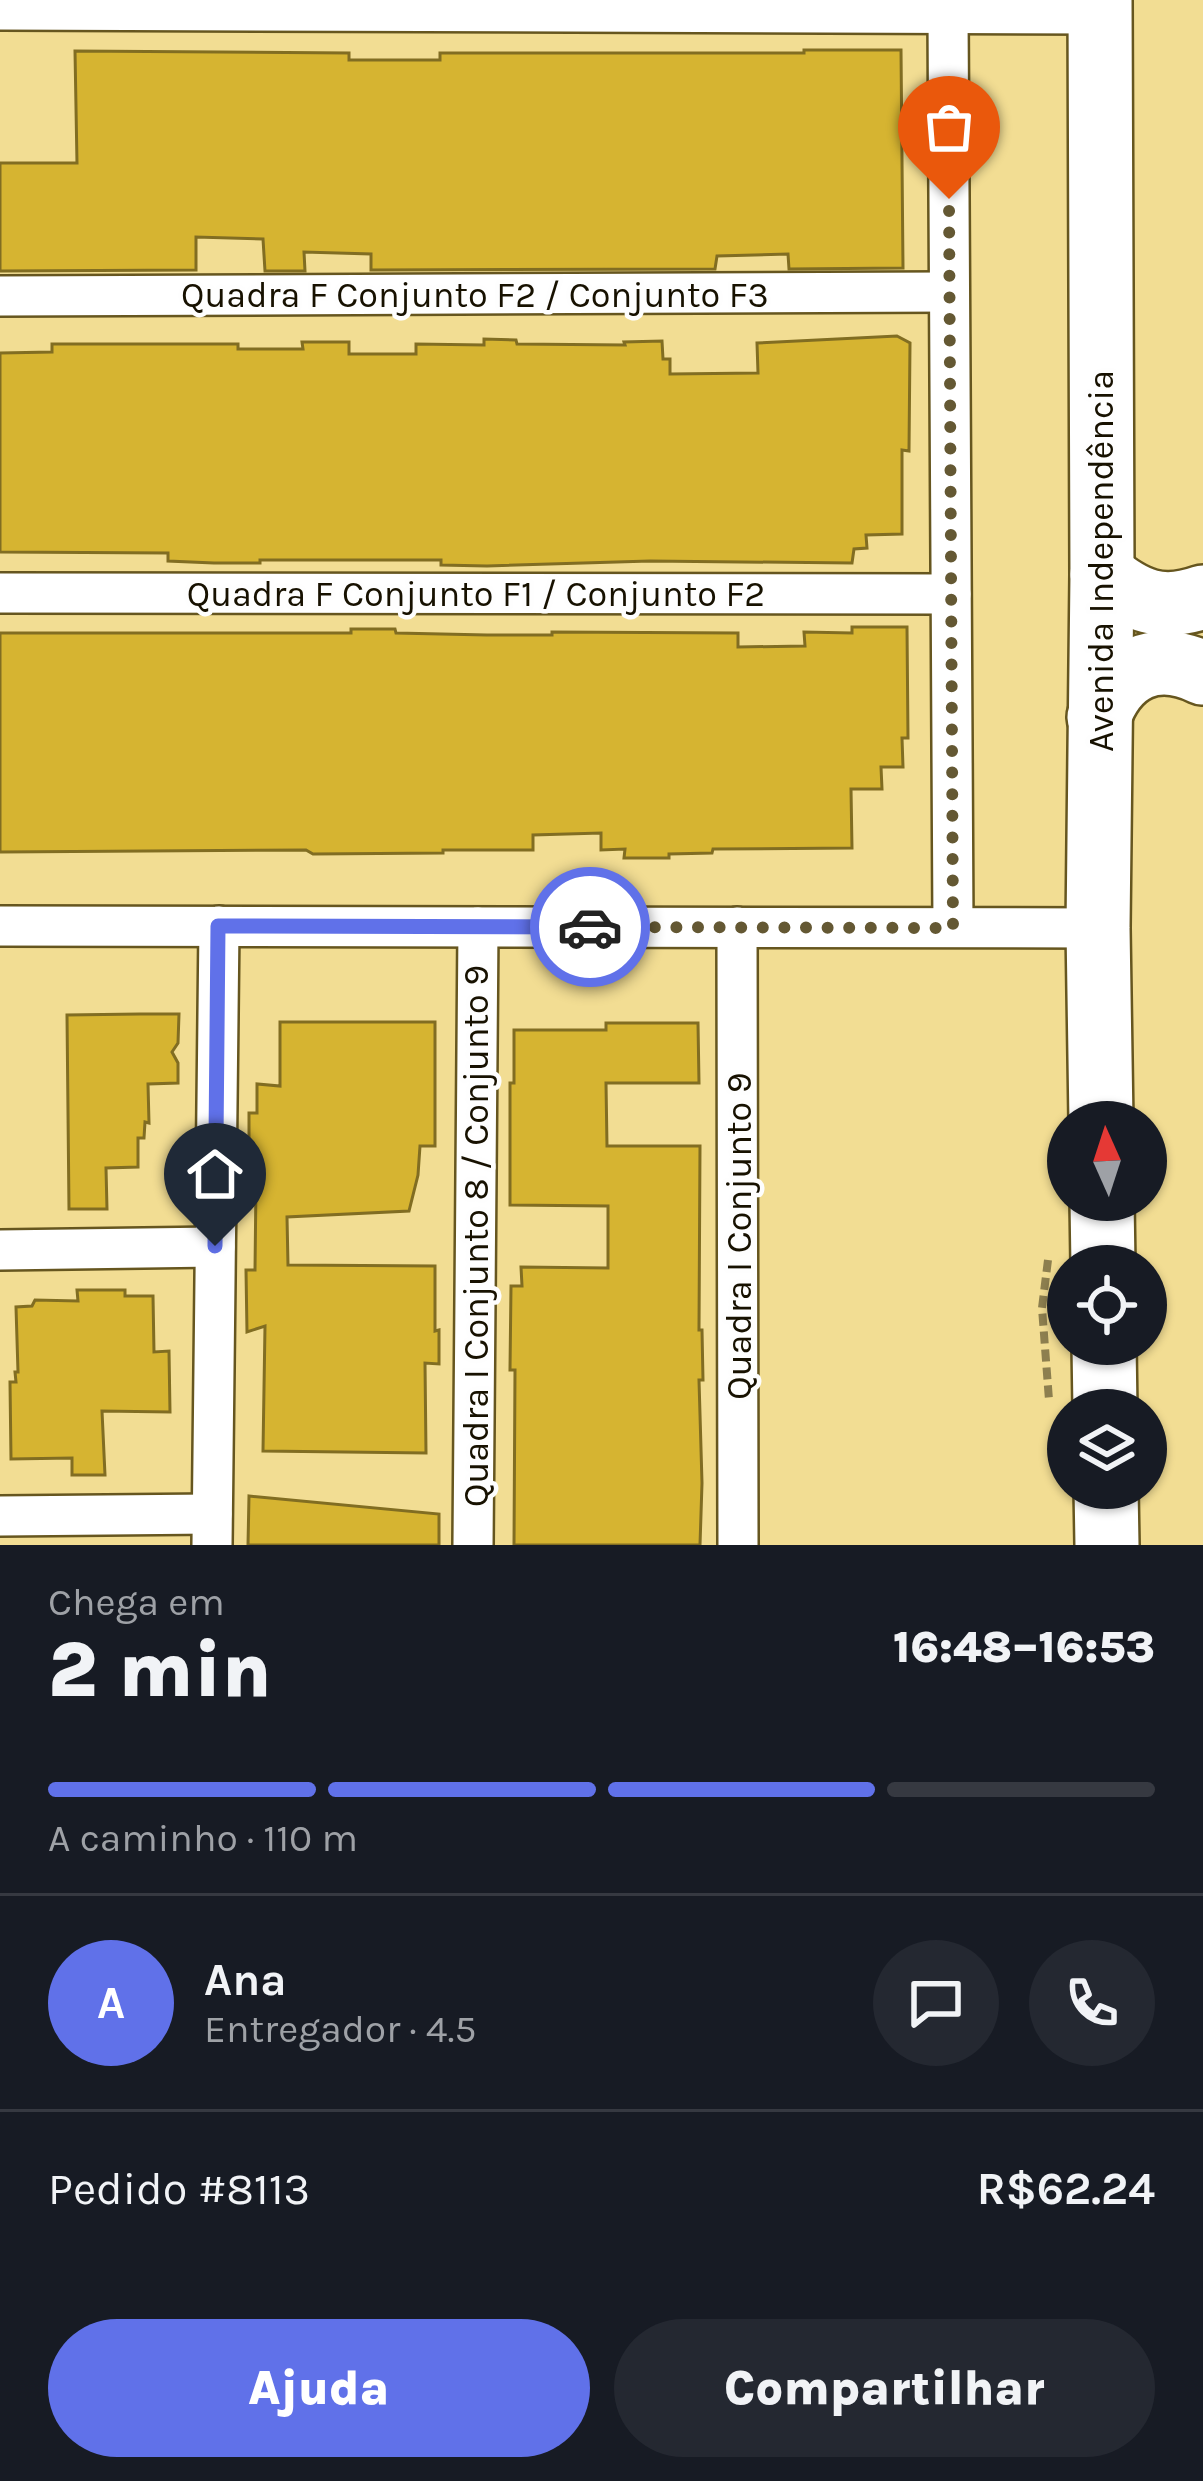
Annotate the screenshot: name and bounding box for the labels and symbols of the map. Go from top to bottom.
pin [898,76,1000,199]
street label: Quadra F Conjunto F2 / Conjunto F3 [181,274,769,316]
street label: Avenida Independência [1080,370,1122,752]
street label: Quadra F Conjunto F1 / Conjunto F2 [187,573,765,615]
courier [530,867,650,987]
street label: Quadra I Conjunto 8 / Conjunto 9 [455,965,497,1507]
street label: Quadra I Conjunto 9 [718,1072,760,1400]
north arrow [1047,1101,1167,1221]
pin [164,1123,266,1246]

